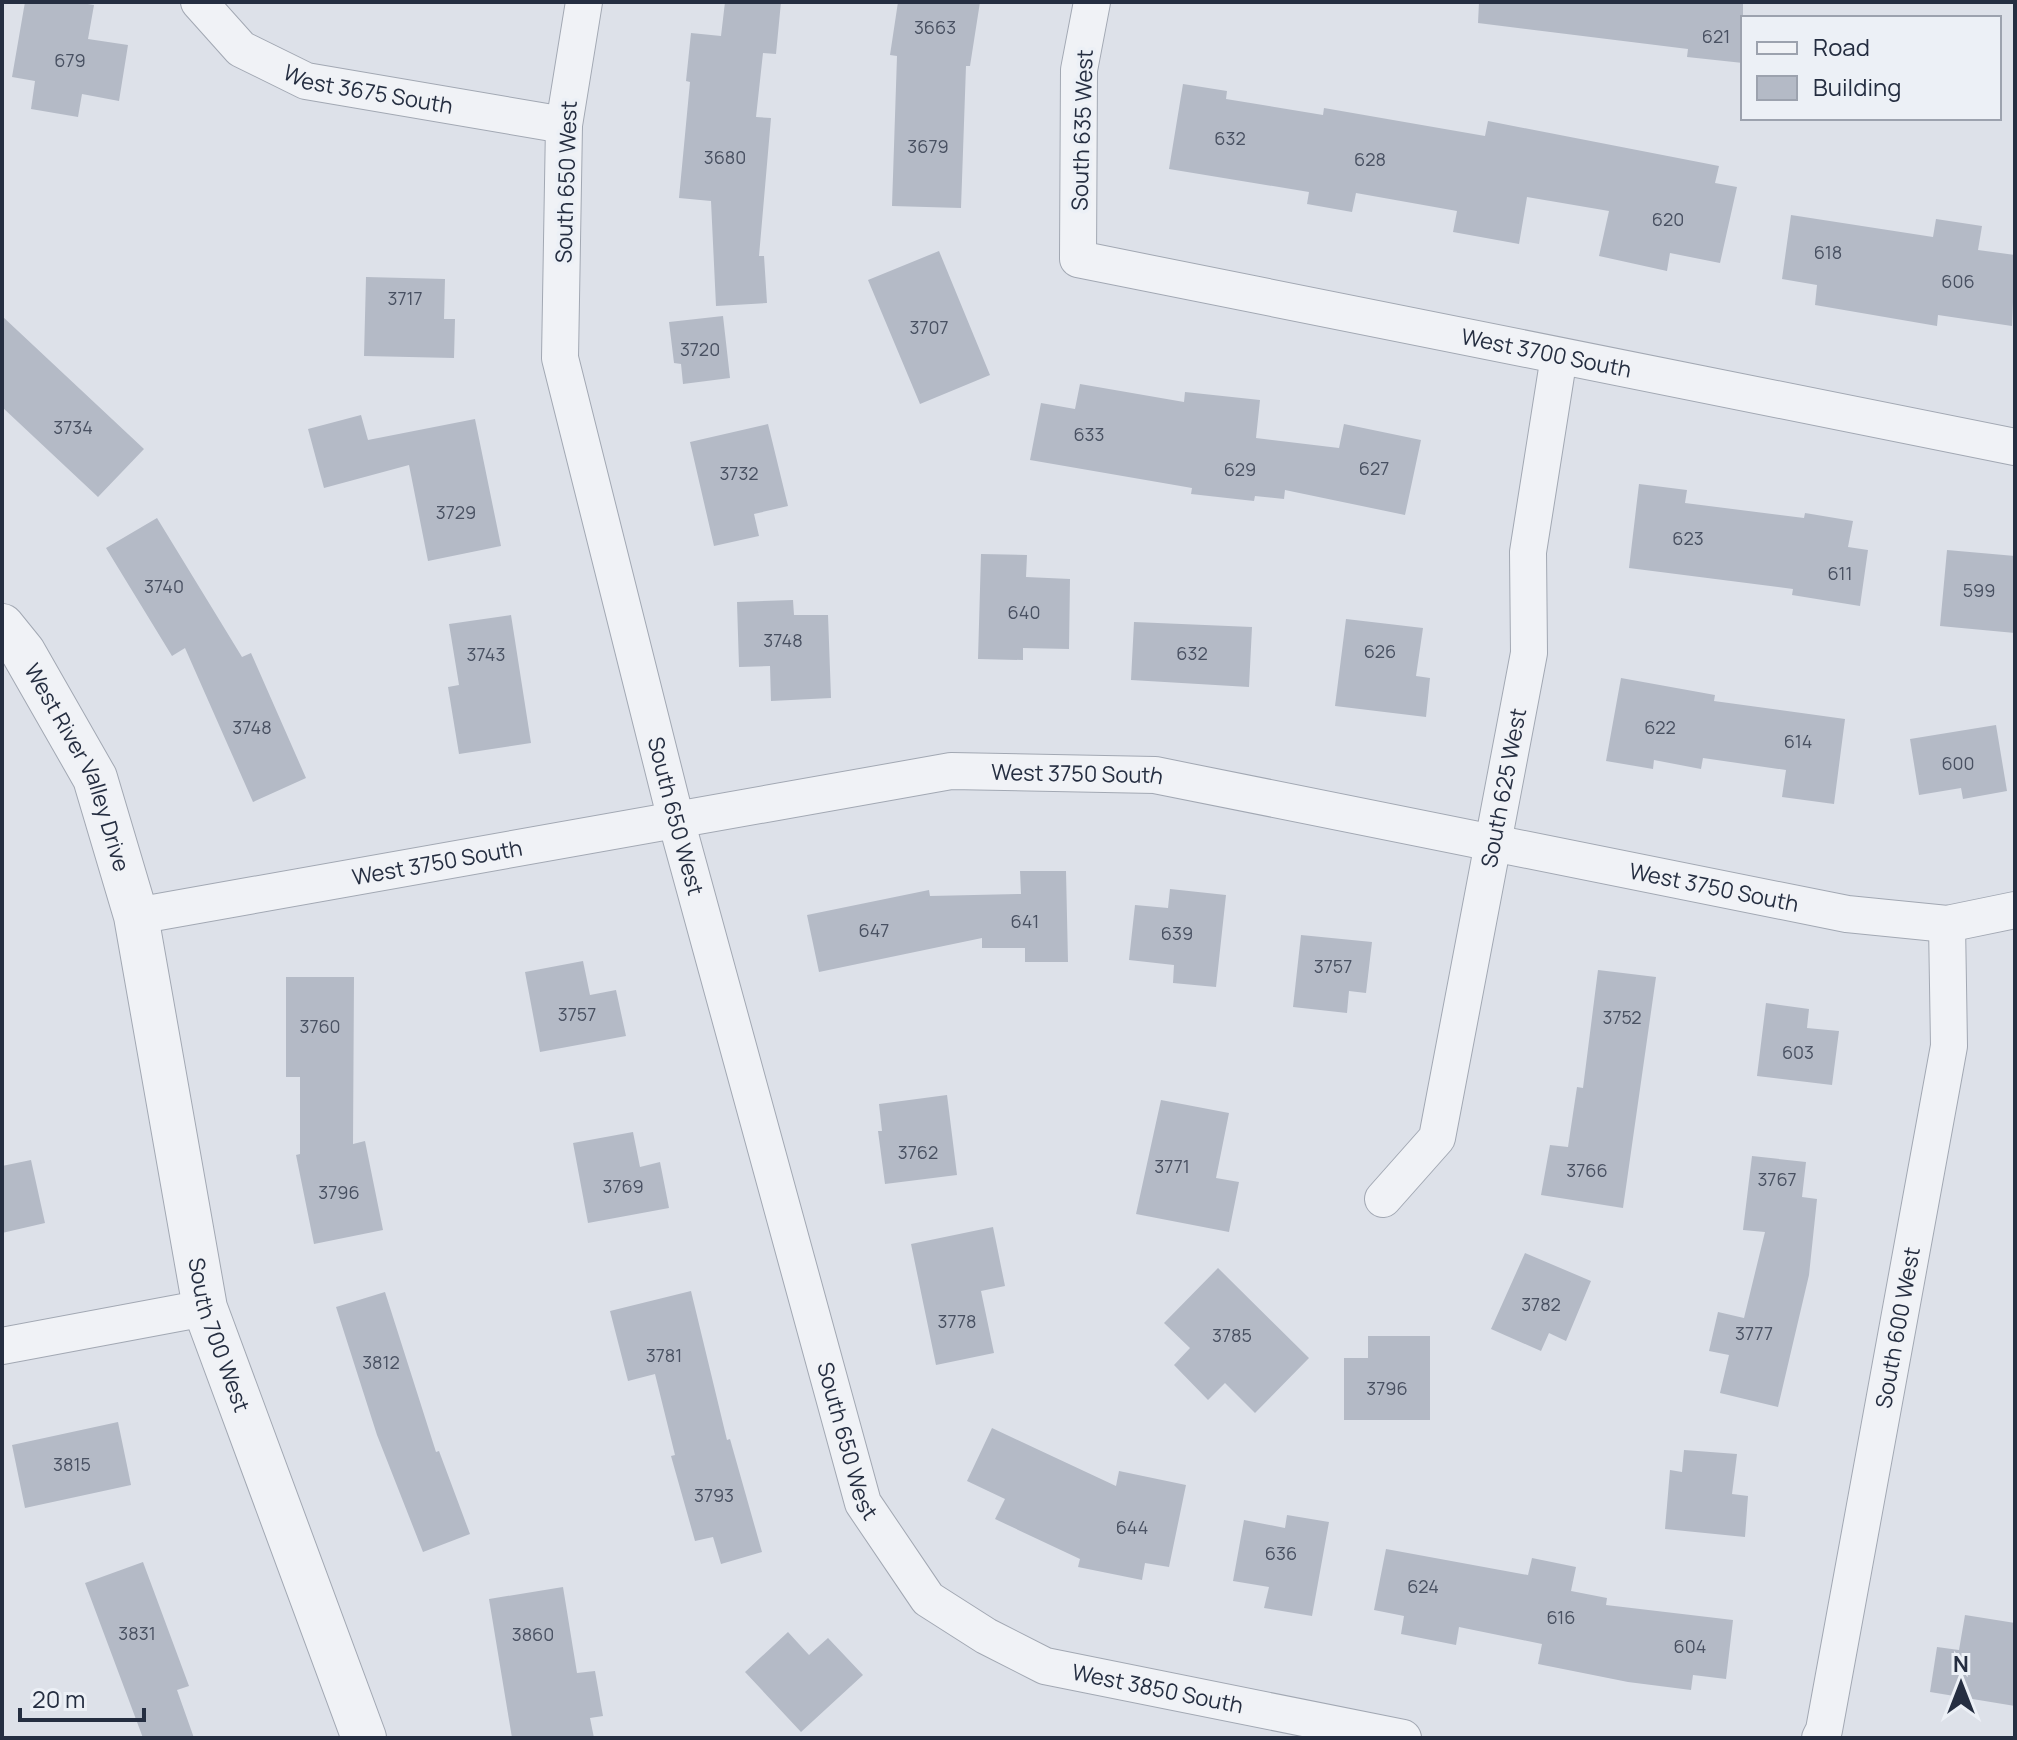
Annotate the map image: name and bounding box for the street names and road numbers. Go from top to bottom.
street label: South 635 West [1064,49,1100,211]
street label: West 3675 South [278,57,455,121]
street label: South 650 West [548,100,584,264]
street label: West 3700 South [1459,321,1634,385]
street label: West River Valley Drive [18,658,137,875]
street label: South 625 West [1474,705,1533,870]
street label: South 650 West [641,734,711,899]
street label: West 3750 South [991,757,1166,791]
street label: West 3750 South [350,833,525,892]
street label: West 3750 South [1627,856,1801,919]
street label: South 600 West [1868,1244,1927,1411]
street label: South 700 West [181,1255,257,1416]
street label: South 650 West [810,1359,885,1526]
street label: West 3850 South [1069,1657,1246,1721]

